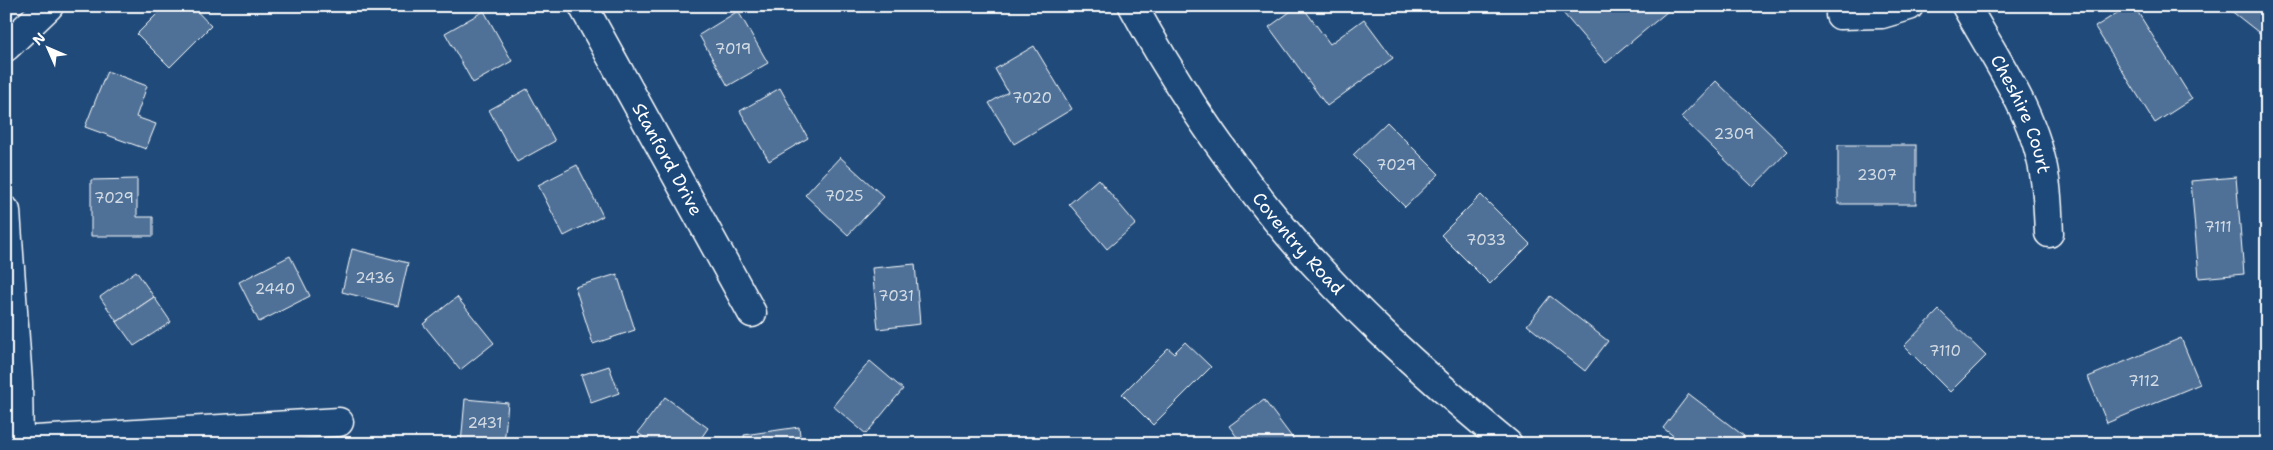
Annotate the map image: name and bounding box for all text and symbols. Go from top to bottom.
north arrow [22,22,72,72]
text: N [29,29,49,49]
house number: 7019 [715,39,751,59]
street label: Cheshire Court [1985,50,2056,176]
house number: 7020 [1012,88,1052,108]
street label: Stanford Drive [627,98,708,220]
house number: 2309 [1714,124,1754,144]
house number: 7029 [1376,155,1416,175]
house number: 2307 [1857,165,1897,185]
house number: 7025 [824,186,864,206]
street label: Coventry Road [1247,187,1349,300]
house number: 7029 [94,188,134,208]
house number: 7111 [2204,217,2232,237]
house number: 7033 [1466,230,1506,250]
house number: 2436 [355,268,395,288]
house number: 2440 [255,279,295,299]
house number: 7031 [878,286,914,306]
house number: 7110 [1929,341,1961,361]
house number: 7112 [2128,371,2160,391]
house number: 2431 [468,413,502,433]

